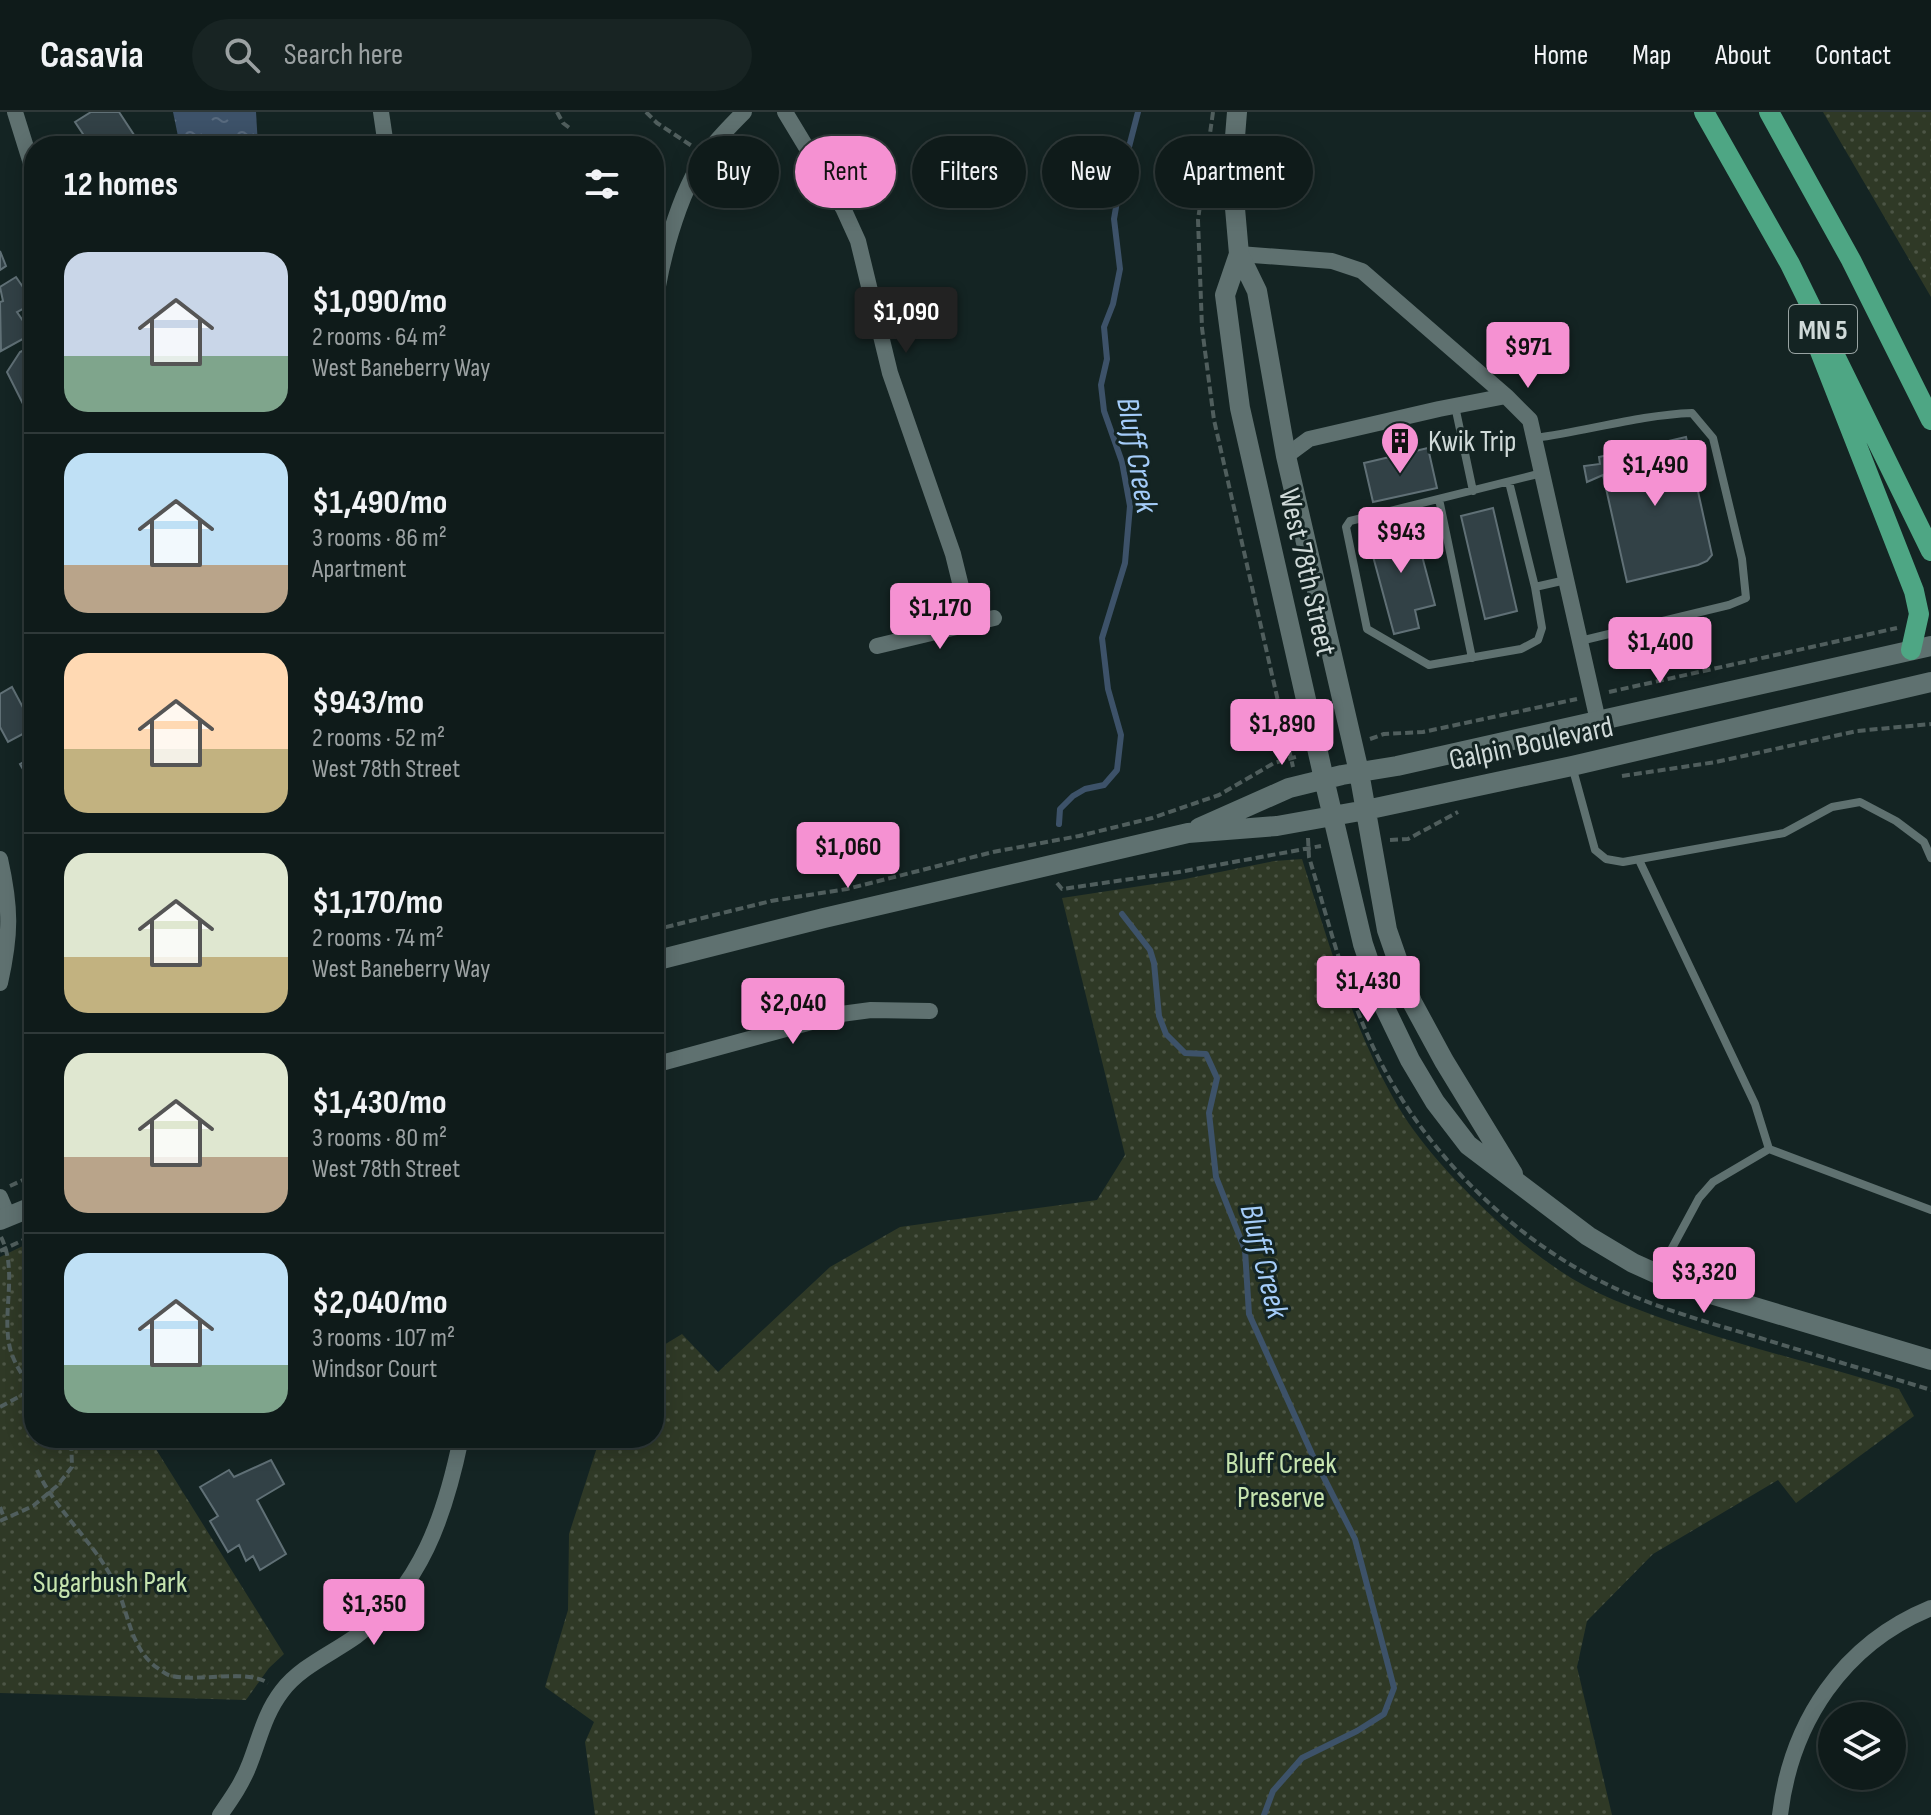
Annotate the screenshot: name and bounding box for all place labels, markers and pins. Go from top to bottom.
pin: $1,090 [841,287,971,355]
pin: $971 [1481,322,1575,390]
building icon: Kwik Trip [1379,420,1421,475]
place label: Kwik Trip [1428,424,1516,460]
pin: $1,490 [1590,440,1720,508]
pin: $943 [1354,507,1448,575]
pin: $1,170 [875,583,1005,651]
pin: $1,400 [1595,617,1725,685]
pin: $1,890 [1217,699,1347,767]
pin: $1,060 [783,822,913,890]
pin: $1,430 [1303,956,1433,1024]
pin: $2,040 [728,978,858,1046]
pin: $3,320 [1639,1247,1769,1315]
pin: $1,350 [309,1579,439,1647]

